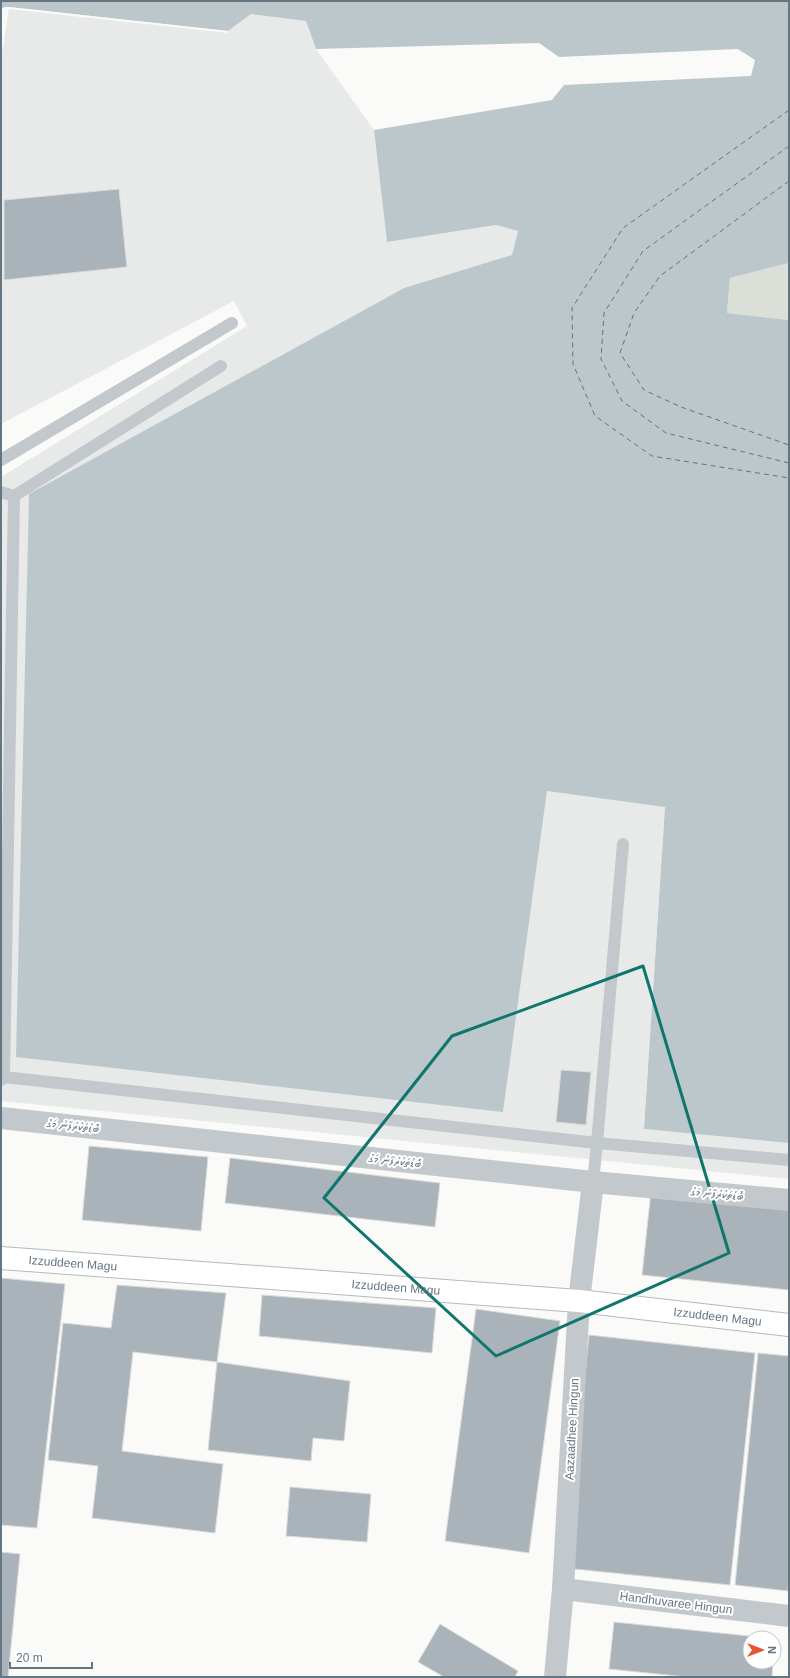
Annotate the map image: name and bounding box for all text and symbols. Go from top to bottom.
street label: ބޮޑުތަކުރުފާނު މަގު [45,1116,100,1136]
street label: ބޮޑުތަކުރުފާނު މަގު [367,1151,422,1171]
street label: ބޮޑުތަކުރުފާނު މަގު [689,1185,744,1203]
street label: Izzuddeen Magu [28,1253,118,1274]
street label: Izzuddeen Magu [351,1277,441,1298]
street label: Izzuddeen Magu [673,1305,762,1329]
street label: Aazaadhee Hingun [562,1378,582,1480]
street label: Handhuvaree Hingun [619,1589,733,1617]
north arrow [742,1630,782,1670]
scale bar [10,1644,92,1670]
text: N [766,1646,778,1654]
text: 20 m [16,1651,43,1665]

